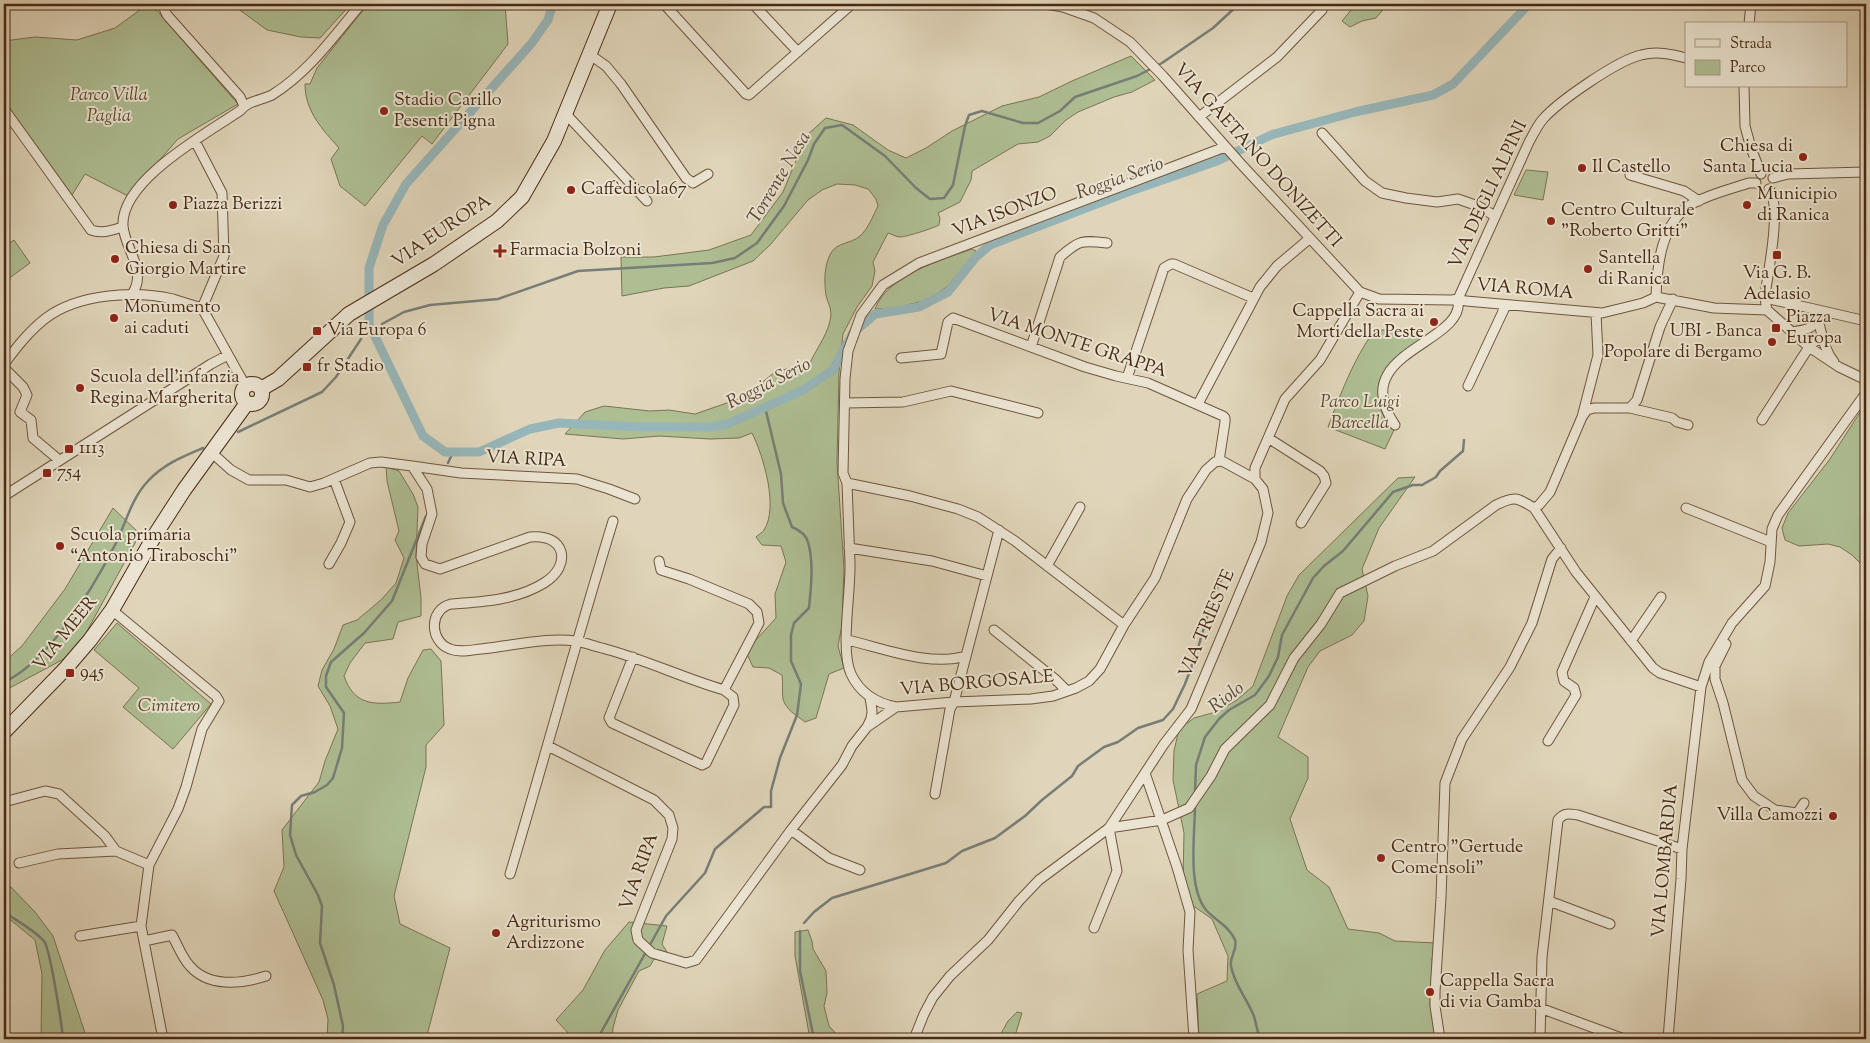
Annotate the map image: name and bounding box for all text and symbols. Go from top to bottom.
legend [1685,22,1848,88]
text: Strada [1730,34,1772,55]
street label: VIA GAETANO DONIZETTI [1167,58,1347,254]
text: Parco [1730,58,1766,79]
park label: Parco Villa Paglia [70,83,148,130]
place label: Stadio Carillo Pesenti Pigna [394,88,502,135]
marker: Stadio Carillo Pesenti Pigna [378,105,390,117]
street label: VIA DEGLI ALPINI [1443,116,1535,274]
water label: Torrente Nesa [742,126,818,229]
place label: Chiesa di Santa Lucia [1702,134,1793,181]
water label: Roggia Serio [1072,151,1168,207]
marker: Chiesa di Santa Lucia [1797,151,1809,163]
place label: Il Castello [1592,155,1671,181]
marker: Il Castello [1576,162,1588,174]
place label: Caffèdicola67 [581,177,687,203]
street label: VIA ISONZO [949,181,1061,245]
place label: Municipio di Ranica [1757,182,1837,229]
marker: Caffèdicola67 [565,184,577,196]
street label: VIA EUROPA [387,189,497,275]
place label: Piazza Berizzi [183,192,282,218]
place label: Centro Culturale "Roberto Gritti" [1561,198,1695,245]
marker: Piazza Berizzi [167,199,179,211]
marker: Municipio di Ranica [1741,199,1753,211]
marker: Centro Culturale "Roberto Gritti" [1545,215,1557,227]
place label: Chiesa di San Giorgio Martire [125,236,246,283]
place label: Farmacia Bolzoni [510,238,641,264]
marker: Farmacia Bolzoni [494,245,506,257]
place label: Santella di Ranica [1598,246,1670,293]
marker: Via G. B. Adelasio [1771,249,1783,261]
marker: Chiesa di San Giorgio Martire [109,253,121,265]
place label: Via G. B. Adelasio [1742,261,1812,308]
marker: Santella di Ranica [1582,263,1594,275]
street label: VIA ROMA [1475,273,1575,307]
place label: Monumento ai caduti [124,295,221,342]
place label: Cappella Sacra ai Morti della Peste [1292,299,1424,346]
street label: VIA MONTE GRAPPA [984,303,1171,385]
place label: Piazza Europa [1786,305,1842,352]
marker: Monumento ai caduti [108,312,120,324]
marker: Cappella Sacra ai Morti della Peste [1428,316,1440,328]
place label: Via Europa 6 [327,318,426,344]
place label: UBI - Banca Popolare di Bergamo [1604,319,1762,366]
marker: Piazza Europa [1770,322,1782,334]
marker: Via Europa 6 [311,325,323,337]
marker: UBI - Banca Popolare di Bergamo [1766,336,1778,348]
water label: Roggia Serio [722,351,816,417]
place label: fr Stadio [317,354,384,380]
marker: fr Stadio [301,361,313,373]
place label: Scuola dell’infanzia Regina Margherita [90,365,240,412]
marker: Scuola dell’infanzia Regina Margherita [74,382,86,394]
park label: Parco Luigi Barcella [1320,390,1400,437]
place label: 1113 [79,436,105,462]
marker: 1113 [63,443,75,455]
street label: VIA RIPA [485,445,567,475]
place label: 754 [57,460,81,486]
marker: 754 [41,467,53,479]
place label: Scuola primaria “Antonio Tiraboschi” [70,523,238,570]
marker: Scuola primaria “Antonio Tiraboschi” [54,540,66,552]
street label: VIA TRIESTE [1173,566,1243,682]
street label: VIA MEER [28,591,104,677]
place label: 945 [80,660,104,686]
street label: VIA BORGOSALE [899,664,1055,704]
marker: 945 [64,667,76,679]
water label: Riolo [1203,675,1251,721]
park label: Cimitero [138,694,200,720]
street label: VIA LOMBARDIA [1646,783,1686,939]
place label: Villa Camozzi [1716,803,1823,829]
marker: Villa Camozzi [1827,810,1839,822]
street label: VIA RIPA [614,829,666,914]
place label: Centro "Gertude Comensoli" [1391,835,1523,882]
marker: Centro "Gertude Comensoli" [1375,852,1387,864]
place label: Agriturismo Ardizzone [506,910,601,957]
marker: Agriturismo Ardizzone [490,927,502,939]
place label: Cappella Sacra di via Gamba [1440,969,1555,1016]
marker: Cappella Sacra di via Gamba [1424,986,1436,998]

